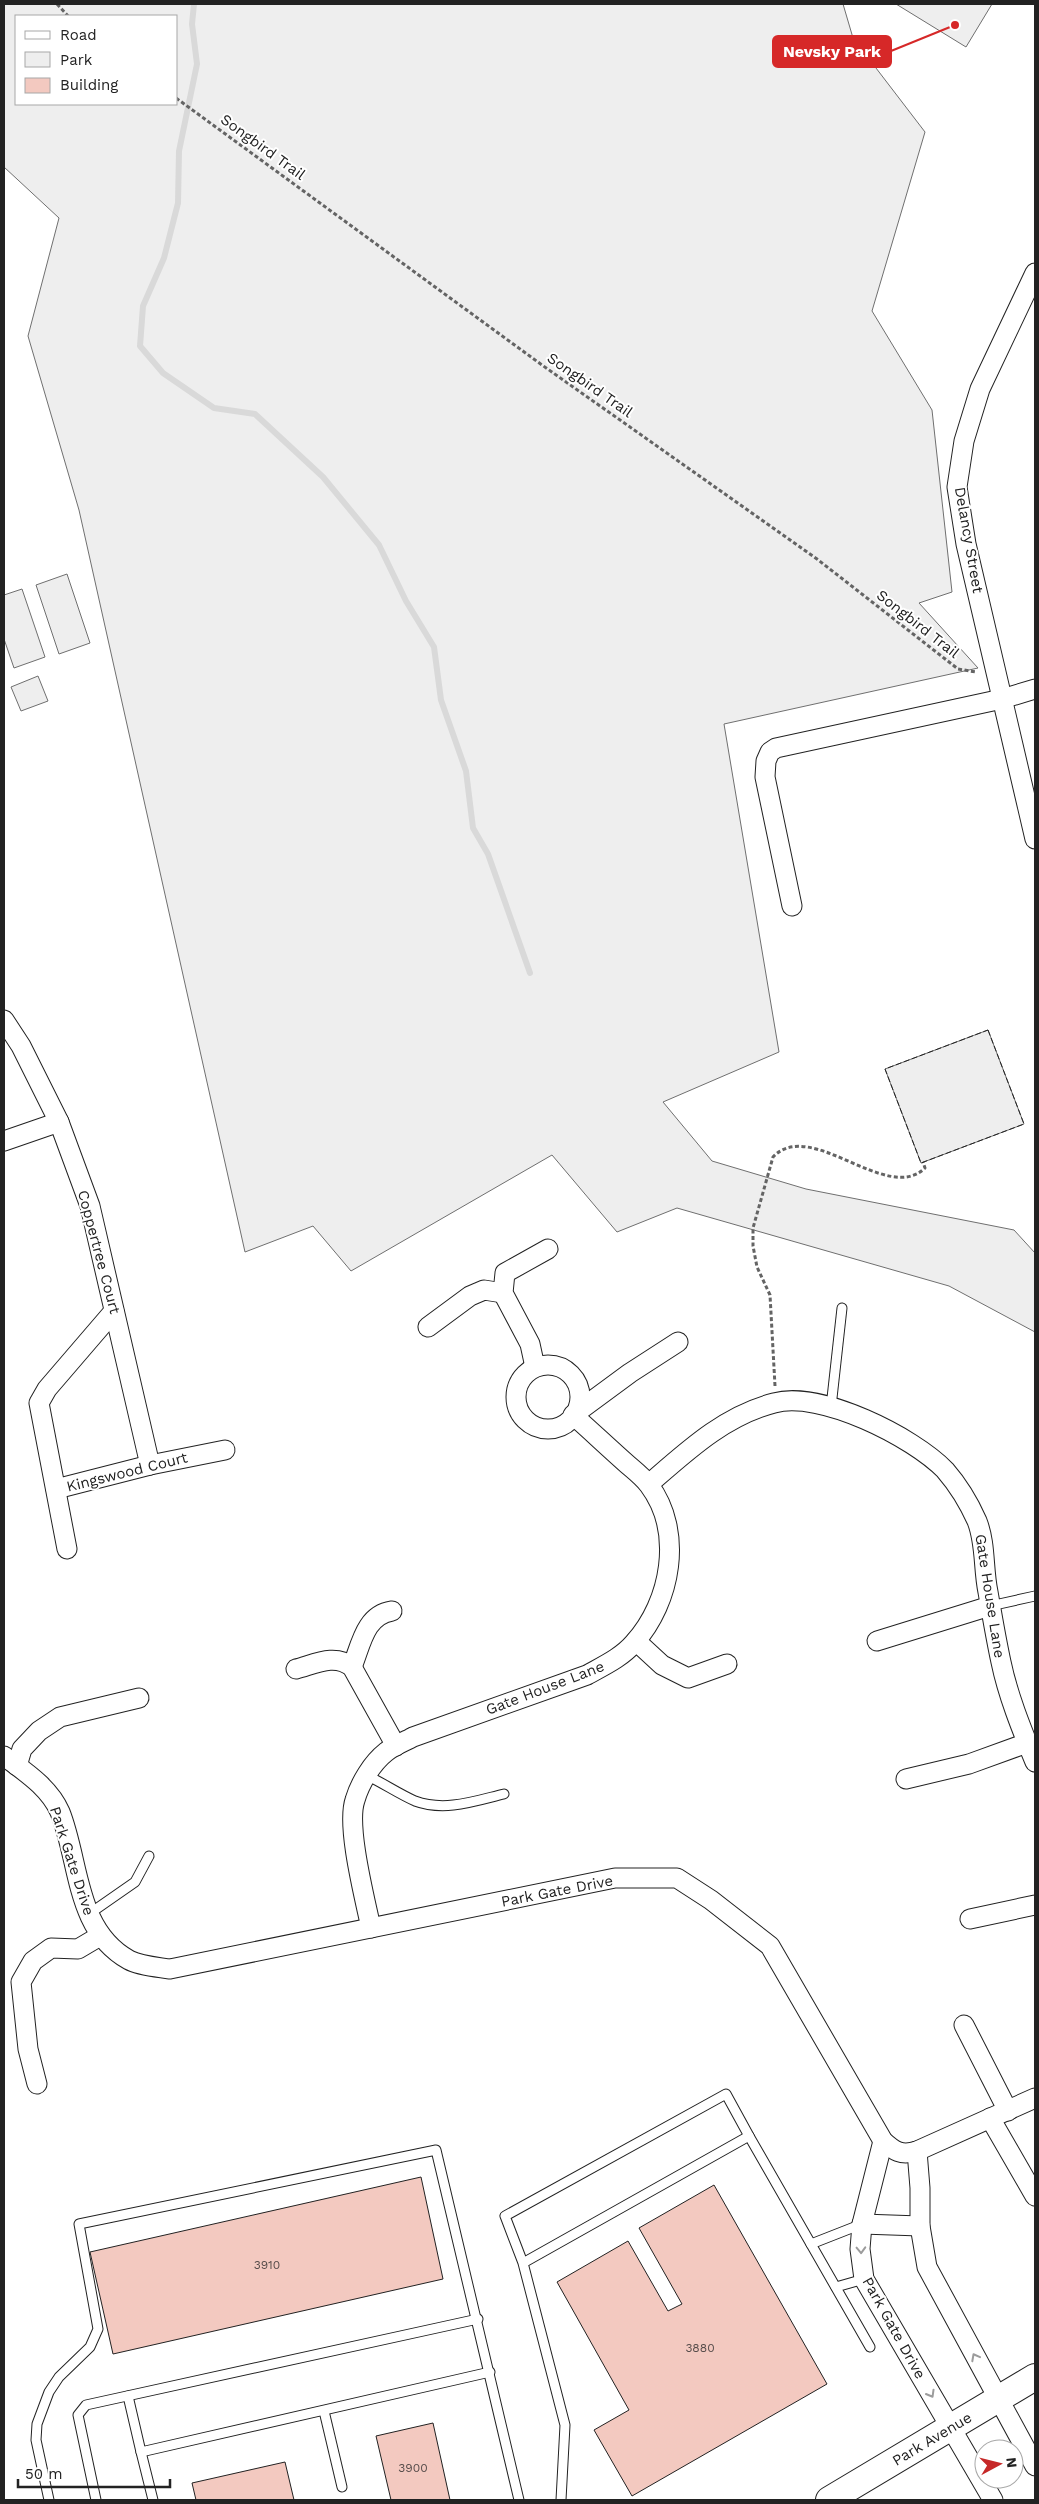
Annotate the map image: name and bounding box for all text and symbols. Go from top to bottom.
legend [15,15,178,105]
text: Road [60,26,97,44]
callout: Nevsky Park [773,36,891,67]
text: Nevsky Park [783,42,881,61]
text: Park [60,51,93,69]
text: Building [60,76,118,94]
street label: Songbird Trail [217,110,309,184]
street label: Songbird Trail [544,349,637,421]
street label: Delancy Street [951,485,987,595]
street label: Songbird Trail [873,586,963,662]
street label: Coppertree Court [74,1188,124,1317]
street label: Kingswood Court [65,1448,190,1496]
street label: Gate House Lane [971,1533,1009,1659]
street label: Gate House Lane [483,1657,607,1719]
street label: Park Gate Drive [46,1804,98,1918]
street label: Park Gate Drive [500,1871,614,1911]
one-way arrow [855,2246,866,2254]
house number: 3910 [254,2258,280,2272]
street label: Park Gate Drive [859,2274,929,2382]
house number: 3880 [685,2341,715,2355]
one-way arrow [971,2353,981,2362]
one-way arrow [925,2388,935,2397]
street label: Park Avenue [889,2408,975,2470]
north arrow [974,2439,1024,2489]
scale bar [18,2456,170,2488]
text: N [1003,2456,1020,2469]
house number: 3900 [398,2461,428,2475]
text: 50 m [25,2465,62,2483]

